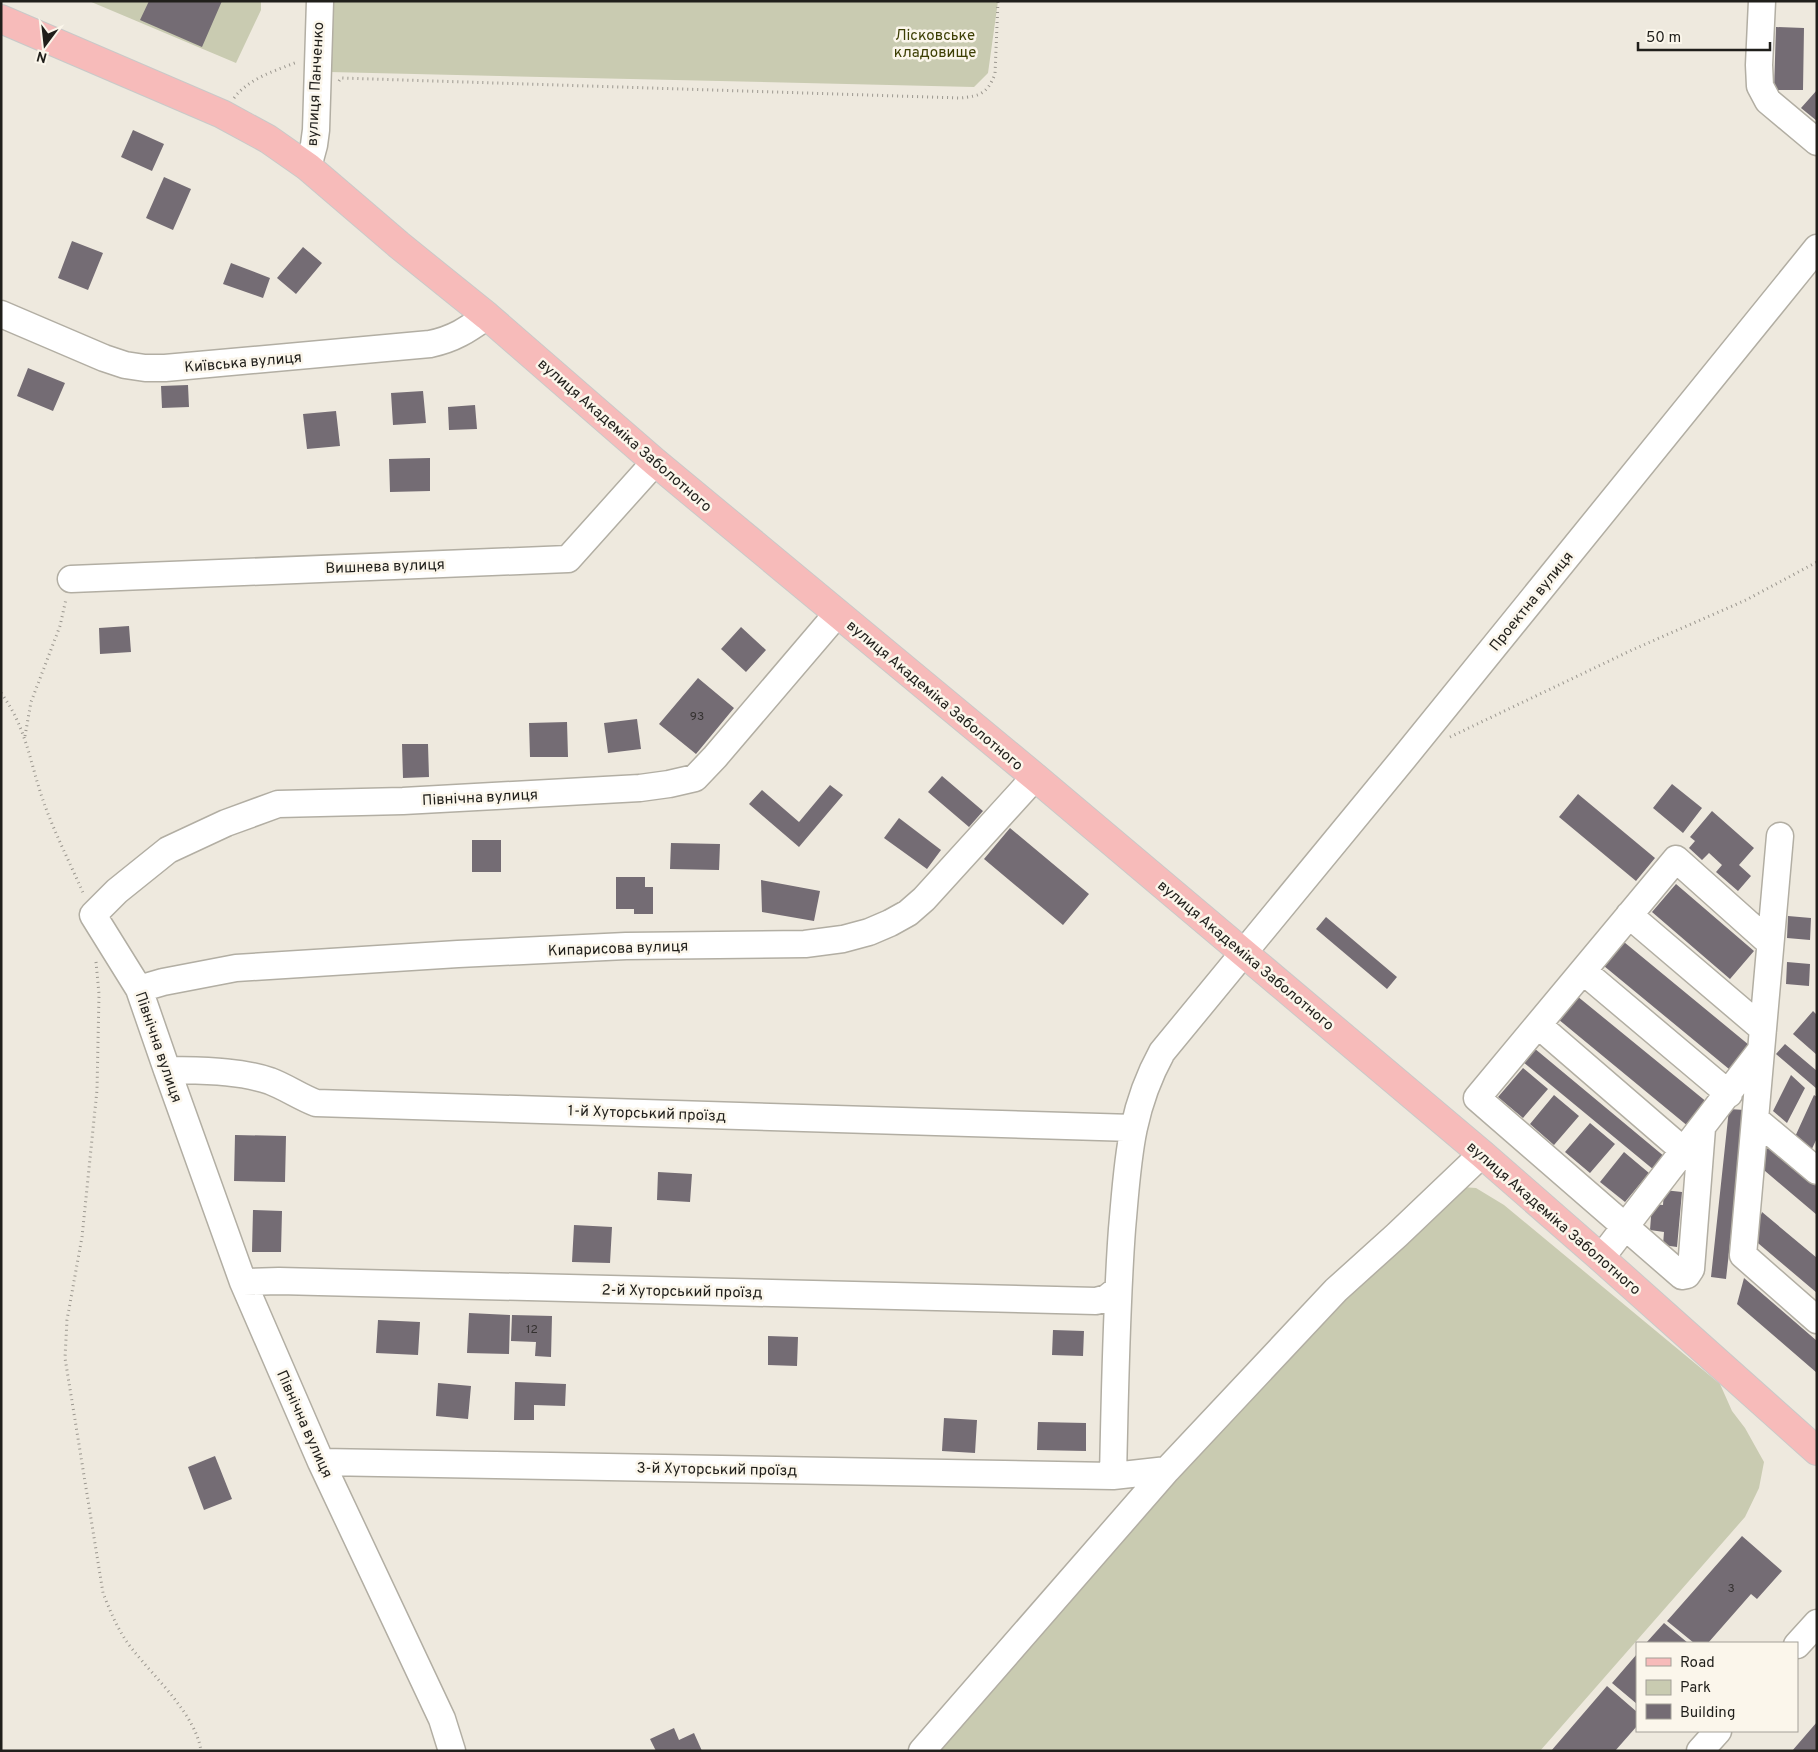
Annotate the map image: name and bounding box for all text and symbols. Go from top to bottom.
north arrow [20,20,70,70]
scale bar [1638,20,1770,52]
street label: вулиця Панченко [304,21,329,147]
park label: Лісковське кладовище [894,27,976,63]
text: 50 m [1646,29,1681,48]
text: N [35,47,49,66]
street label: Київська вулиця [184,349,303,378]
street label: вулиця Академіка Заболотного [533,355,715,517]
street label: Проектна вулиця [1486,548,1578,656]
street label: Вишнева вулиця [325,556,445,579]
street label: вулиця Академіка Заболотного [842,617,1026,776]
house number: 93 [690,709,704,725]
street label: Північна вулиця [422,786,539,811]
street label: вулиця Академіка Заболотного [1153,877,1337,1036]
street label: Кипарисова вулиця [547,938,689,961]
street label: Північна вулиця [130,990,185,1105]
street label: 1-й Хуторський проїзд [568,1102,726,1127]
street label: вулиця Академіка Заболотного [1462,1138,1644,1300]
street label: 2-й Хуторський проїзд [601,1282,763,1303]
house number: 12 [526,1322,538,1338]
street label: Північна вулиця [271,1368,336,1481]
street label: 3-й Хуторський проїзд [636,1460,798,1481]
house number: 3 [1727,1581,1735,1597]
legend [1636,1642,1798,1732]
text: Road [1680,1654,1715,1673]
text: Park [1680,1679,1711,1698]
text: Building [1680,1704,1735,1723]

